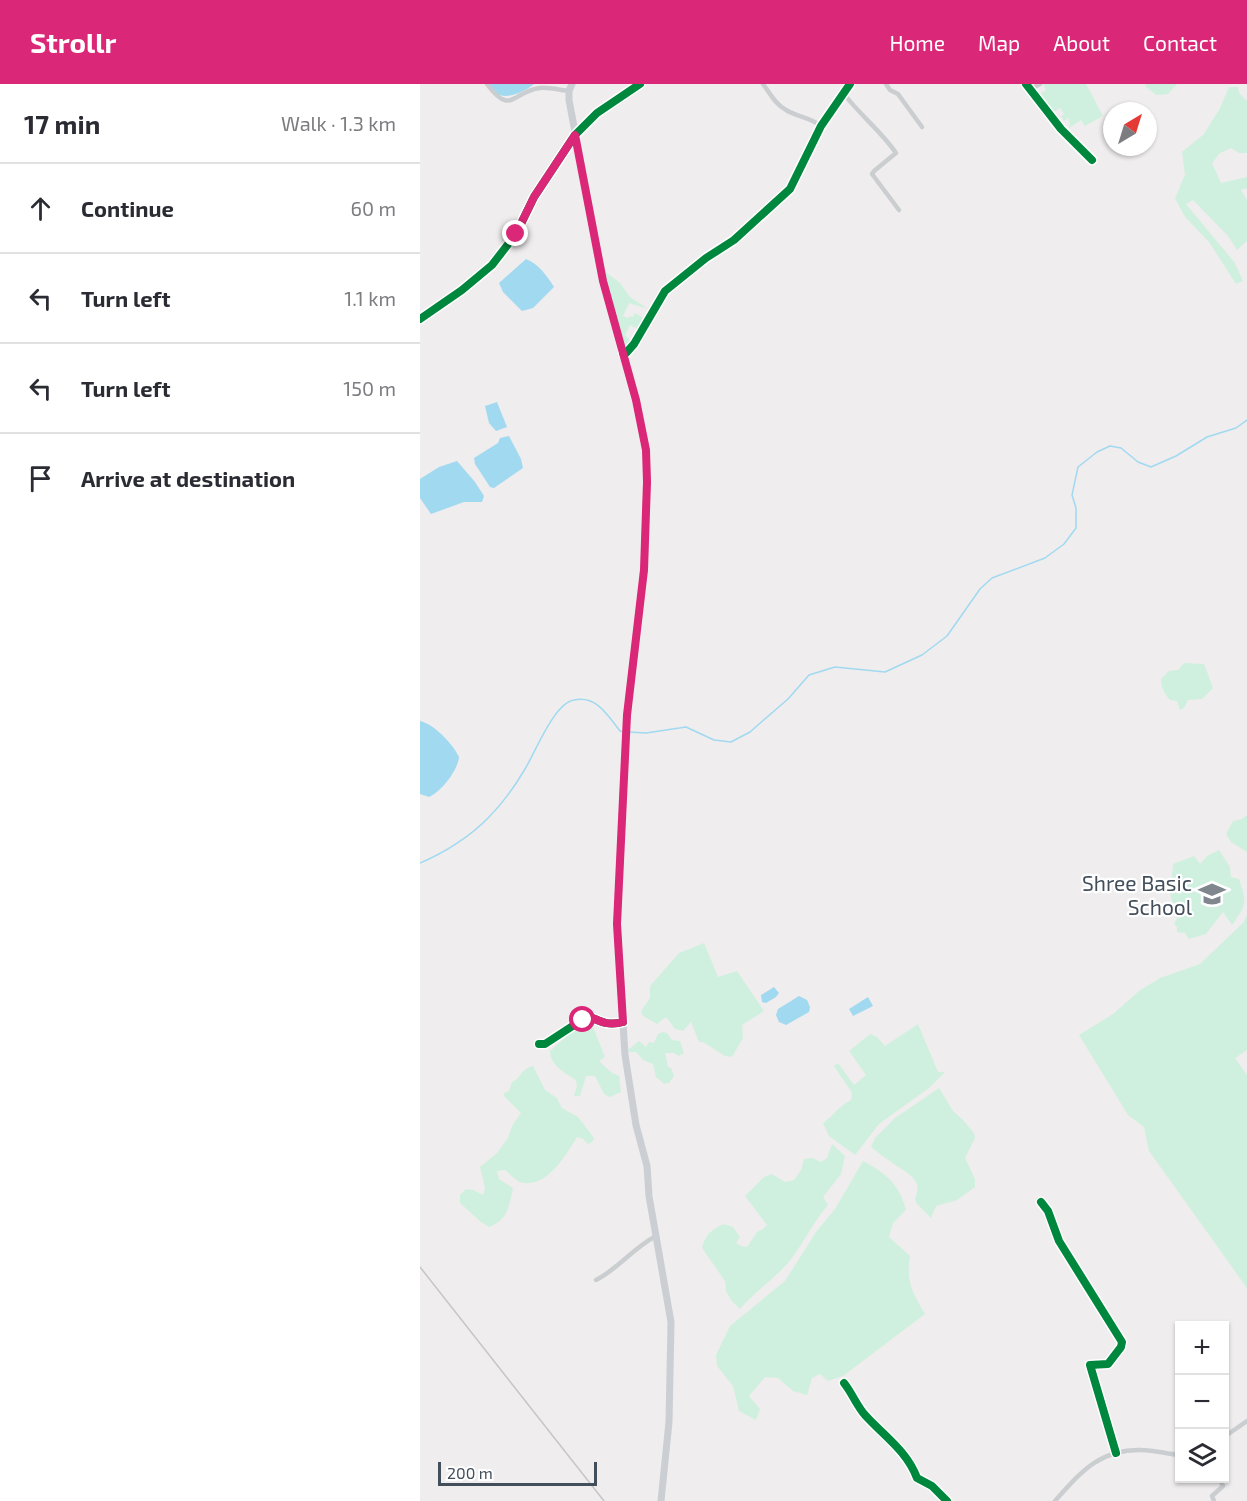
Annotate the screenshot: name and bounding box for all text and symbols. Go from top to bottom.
text: Strollr [30,25,116,59]
text: Home [889,30,945,55]
text: Map [978,30,1020,55]
text: About [1053,30,1110,55]
text: Contact [1143,30,1217,55]
north arrow [1103,102,1157,156]
text: 17 min [24,108,100,139]
text: Walk · 1.3 km [281,111,396,135]
icon: ahead [24,192,57,225]
text: Continue [81,195,174,221]
text: 60 m [351,196,396,220]
route end [502,220,528,246]
icon: left [24,282,57,315]
text: Turn left [81,285,170,311]
text: 1.1 km [344,286,396,310]
icon: left [24,372,57,405]
text: Turn left [81,375,170,401]
text: 150 m [343,376,396,400]
icon: arrive [24,462,57,495]
text: Arrive at destination [81,465,295,491]
place label: Shree Basic School [1082,870,1193,919]
school or university icon: Shree Basic School [1197,879,1227,909]
route start [569,1006,595,1032]
map controls [1175,1321,1229,1483]
button: + [1175,1321,1229,1375]
button: − [1175,1375,1229,1429]
button: layers [1175,1429,1229,1483]
scale bar [438,1459,597,1486]
text: 200 m [447,1463,493,1482]

